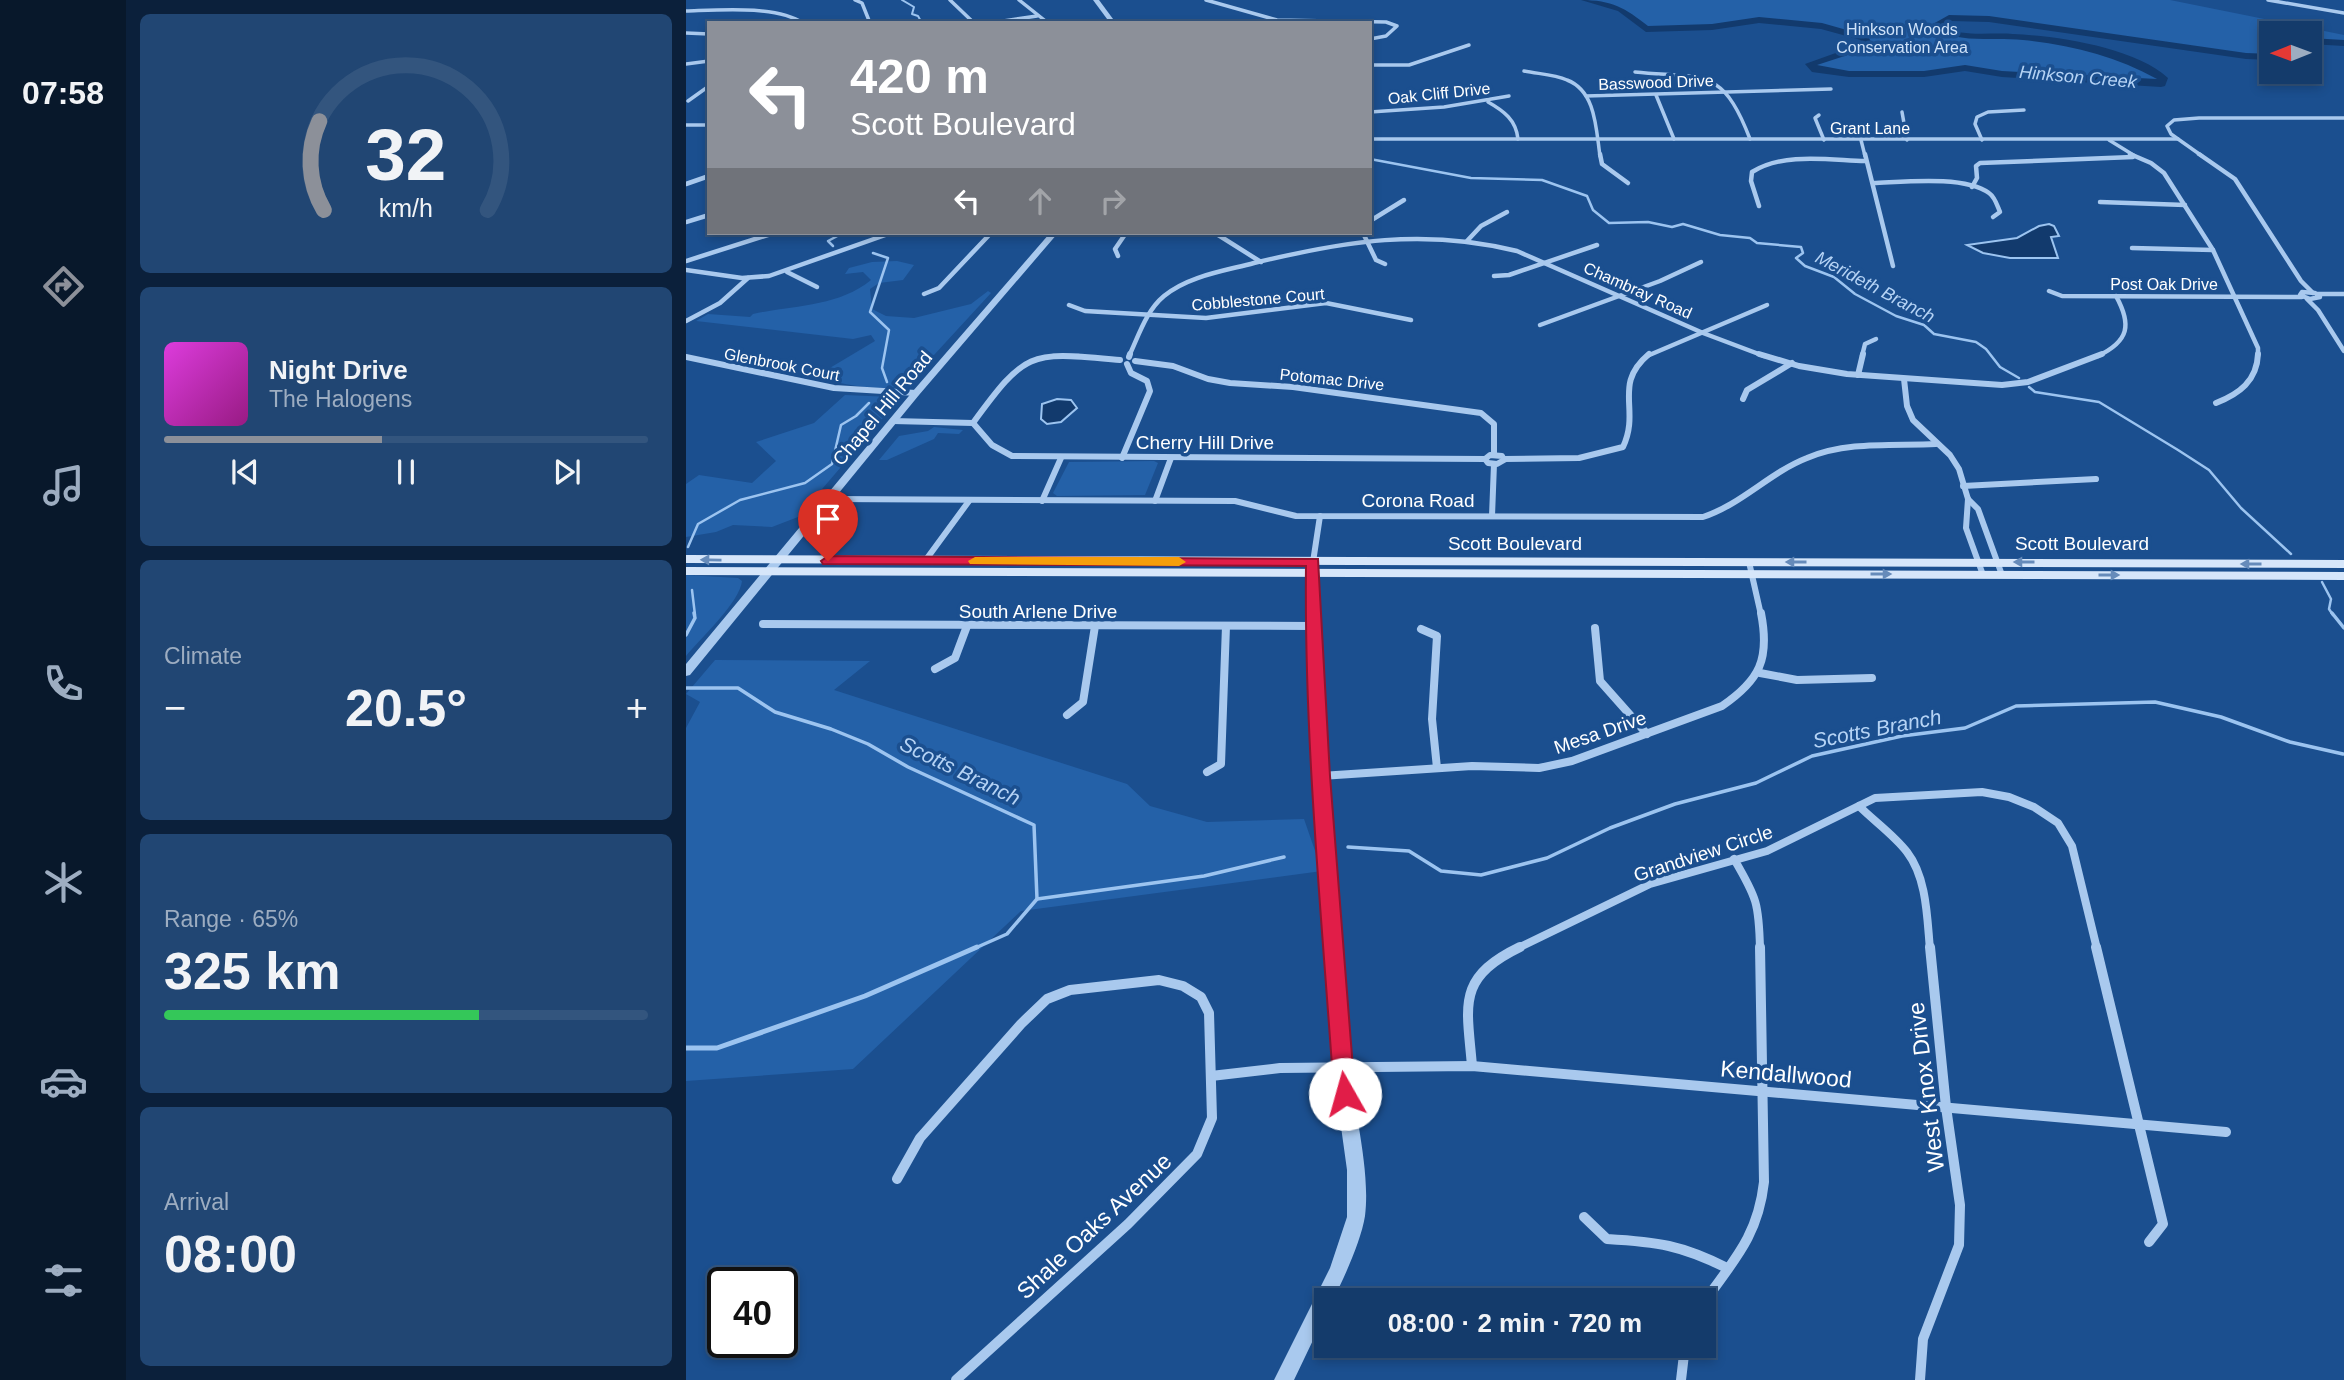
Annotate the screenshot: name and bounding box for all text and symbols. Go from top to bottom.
park label: Hinkson Woods Conservation Area [1836,21,1968,56]
north arrow [2259,21,2322,84]
map controls [2259,21,2322,84]
icon: left [735,49,826,140]
text: 420 m [850,49,989,103]
water label: Hinkson Creek [2018,62,2139,92]
street label: Basswood Drive [1598,72,1714,93]
text: 07:58 [22,75,104,111]
street label: Oak Cliff Drive [1387,80,1491,107]
text: Scott Boulevard [850,106,1076,142]
text: 32 [366,114,446,195]
street label: Grant Lane [1830,120,1910,137]
icon: left [948,182,986,220]
icon: ahead [1021,182,1059,220]
icon: right [1094,182,1132,220]
text: km/h [379,193,433,221]
water label: Merideth Branch [1812,247,1938,327]
street label: Chambray Road [1581,259,1694,322]
icon: directions [39,262,88,311]
street label: Post Oak Drive [2110,276,2218,293]
street label: Cobblestone Court [1191,285,1326,314]
street label: Glenbrook Court [723,345,842,384]
street label: Chapel Hill Road [829,347,936,470]
text: Night Drive [269,355,408,385]
street label: Potomac Drive [1279,366,1385,393]
text: The Halogens [269,386,412,412]
street label: Cherry Hill Drive [1136,432,1274,453]
icon: previous [226,453,264,491]
icon: pause [387,453,425,491]
icon: next [548,453,586,491]
icon: music [39,461,88,510]
pin [798,489,858,561]
street label: Corona Road [1361,490,1475,511]
icon: arrive [809,500,847,538]
street label: Scott Boulevard [1448,533,1582,554]
street label: Scott Boulevard [2015,533,2149,554]
one-way arrow [700,554,722,565]
one-way arrow [1785,556,1807,568]
one-way arrow [2013,556,2035,568]
one-way arrow [2240,558,2262,570]
one-way arrow [1870,568,1892,580]
one-way arrow [2098,569,2120,581]
street label: South Arlene Drive [959,601,1117,622]
text: Climate [164,643,242,669]
icon: phone [39,659,88,708]
text: 20.5° [345,679,467,737]
text: − [164,687,186,729]
text: + [626,687,648,729]
water label: Scotts Branch [1811,705,1943,752]
street label: Mesa Drive [1551,707,1649,758]
water label: Scotts Branch [896,732,1024,810]
street label: Grandview Circle [1631,821,1775,886]
icon: climate [39,858,88,907]
text: Range · 65% [164,906,298,932]
text: 325 km [164,942,340,1000]
street label: West Knox Drive [1903,1001,1949,1173]
street label: Kendallwood [1719,1055,1853,1093]
icon: car [39,1057,88,1106]
position arrow [1308,1057,1382,1131]
street label: Shale Oaks Avenue [1011,1148,1177,1304]
text: Arrival [164,1189,229,1215]
text: 08:00 [164,1225,297,1283]
icon: filters [39,1256,88,1305]
speed limit sign: 40 [707,1267,798,1358]
text: 08:00 · 2 min · 720 m [1388,1308,1642,1338]

